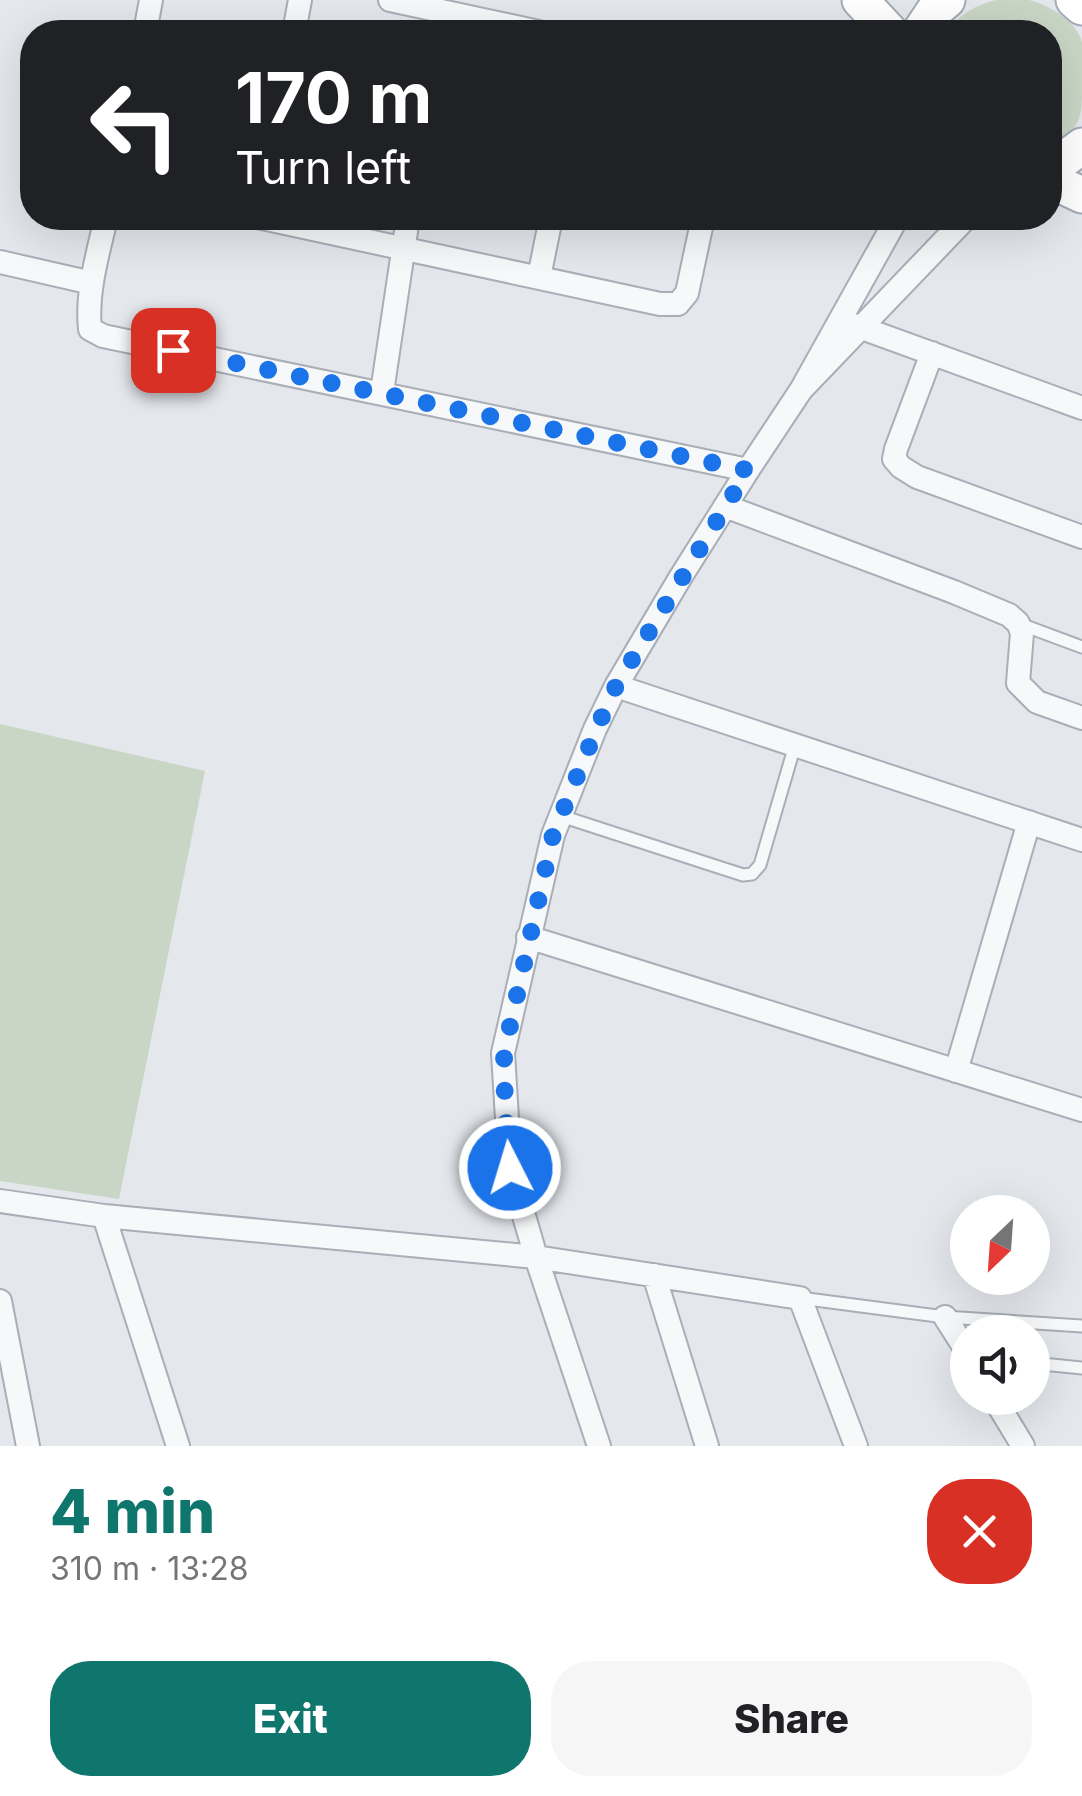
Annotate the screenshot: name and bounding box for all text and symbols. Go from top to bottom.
text: 170 m [235,55,432,140]
icon: left [70,60,200,190]
text: Turn left [235,140,411,195]
pin [131,308,216,393]
icon: arrive [146,323,201,378]
position arrow [458,1116,562,1220]
north arrow [950,1195,1050,1295]
map controls [950,1195,1050,1415]
button: sound [950,1315,1050,1415]
text: 4 min [50,1475,215,1547]
button: close [927,1479,1032,1584]
text: 310 m · 13:28 [50,1549,249,1588]
button: Exit [50,1661,531,1776]
button: Share [551,1661,1032,1776]

